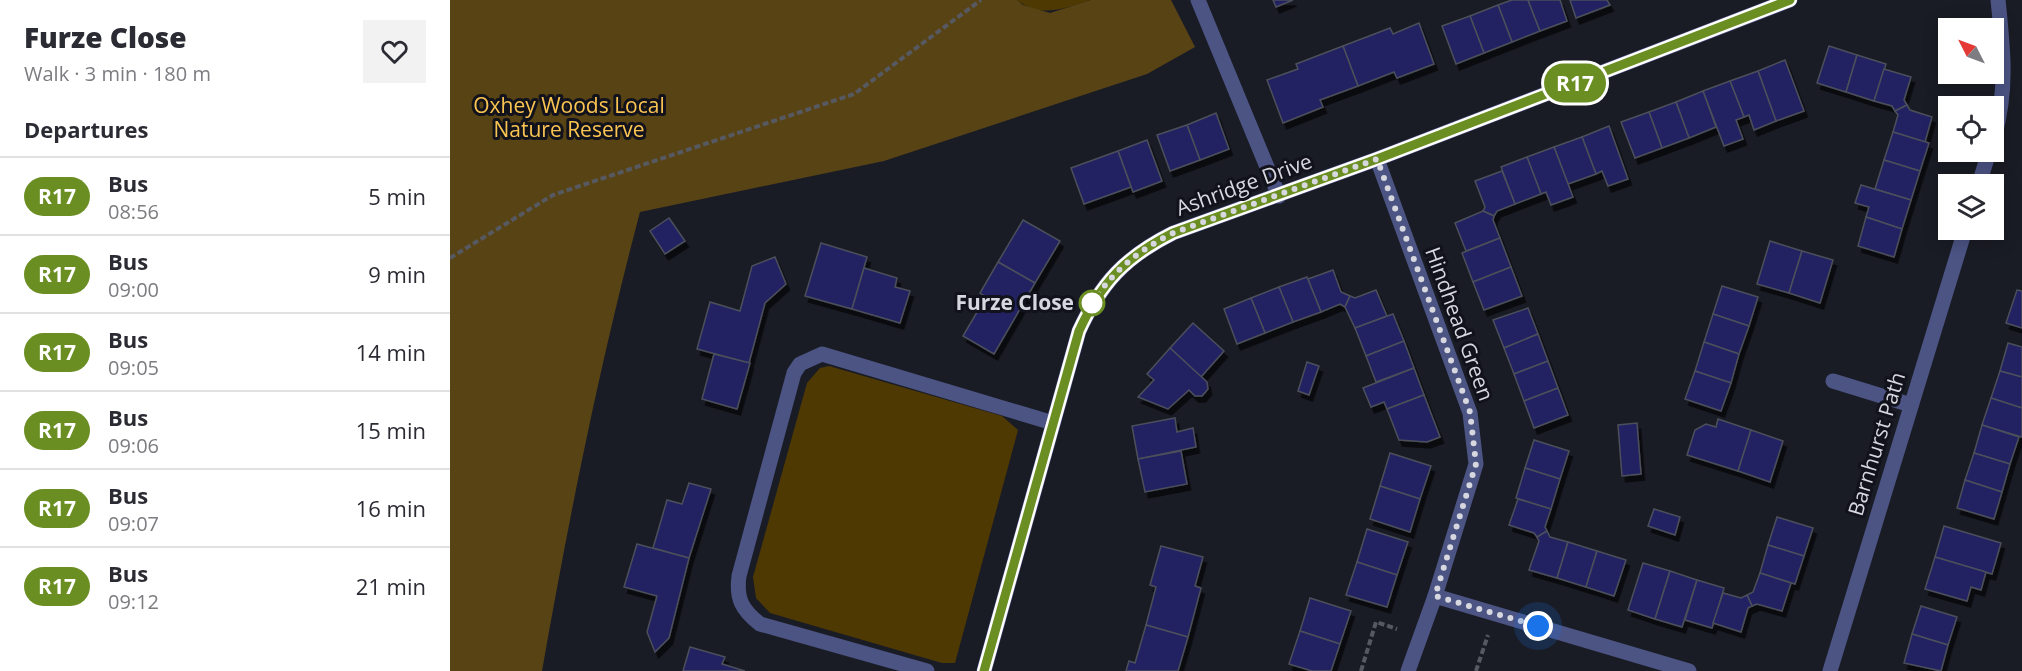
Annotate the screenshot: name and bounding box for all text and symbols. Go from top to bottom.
text: Furze Close [24,18,187,56]
north arrow [1938,18,2004,84]
map controls [1938,18,2004,240]
button: heart [363,20,426,83]
text: Walk · 3 min · 180 m [24,60,211,87]
line badge: R17 [1540,64,1610,103]
text: R17 [1556,69,1594,97]
park label: Oxhey Woods Local Nature Reserve [473,91,665,143]
button: locate [1938,96,2004,162]
text: Departures [24,114,148,144]
street label: Ashridge Drive [1172,146,1316,222]
text: Bus [108,168,148,198]
button: layers [1938,174,2004,240]
text: 5 min [368,181,426,211]
text: R17 [38,182,76,210]
text: 08:56 [108,198,159,225]
street label: Hindhead Green [1419,243,1501,404]
text: Bus [108,246,148,276]
text: 9 min [368,259,426,289]
text: R17 [38,260,76,288]
text: 09:00 [108,276,159,303]
place label: Furze Close [955,288,1074,316]
marker: Furze Close [1079,290,1105,316]
text: Bus [108,324,148,354]
text: 14 min [356,337,426,367]
text: R17 [38,338,76,366]
text: 09:05 [108,354,159,381]
street label: Barnhurst Path [1841,369,1911,519]
text: Bus [108,402,148,432]
text: 15 min [356,415,426,445]
text: R17 [38,416,76,444]
text: 09:06 [108,432,159,459]
text: Bus [108,480,148,510]
text: 16 min [356,493,426,523]
text: R17 [38,494,76,522]
text: 09:07 [108,510,159,537]
text: Bus [108,558,148,588]
text: 21 min [356,571,426,601]
text: R17 [38,572,76,600]
text: 09:12 [108,588,159,615]
your location [1523,611,1553,641]

